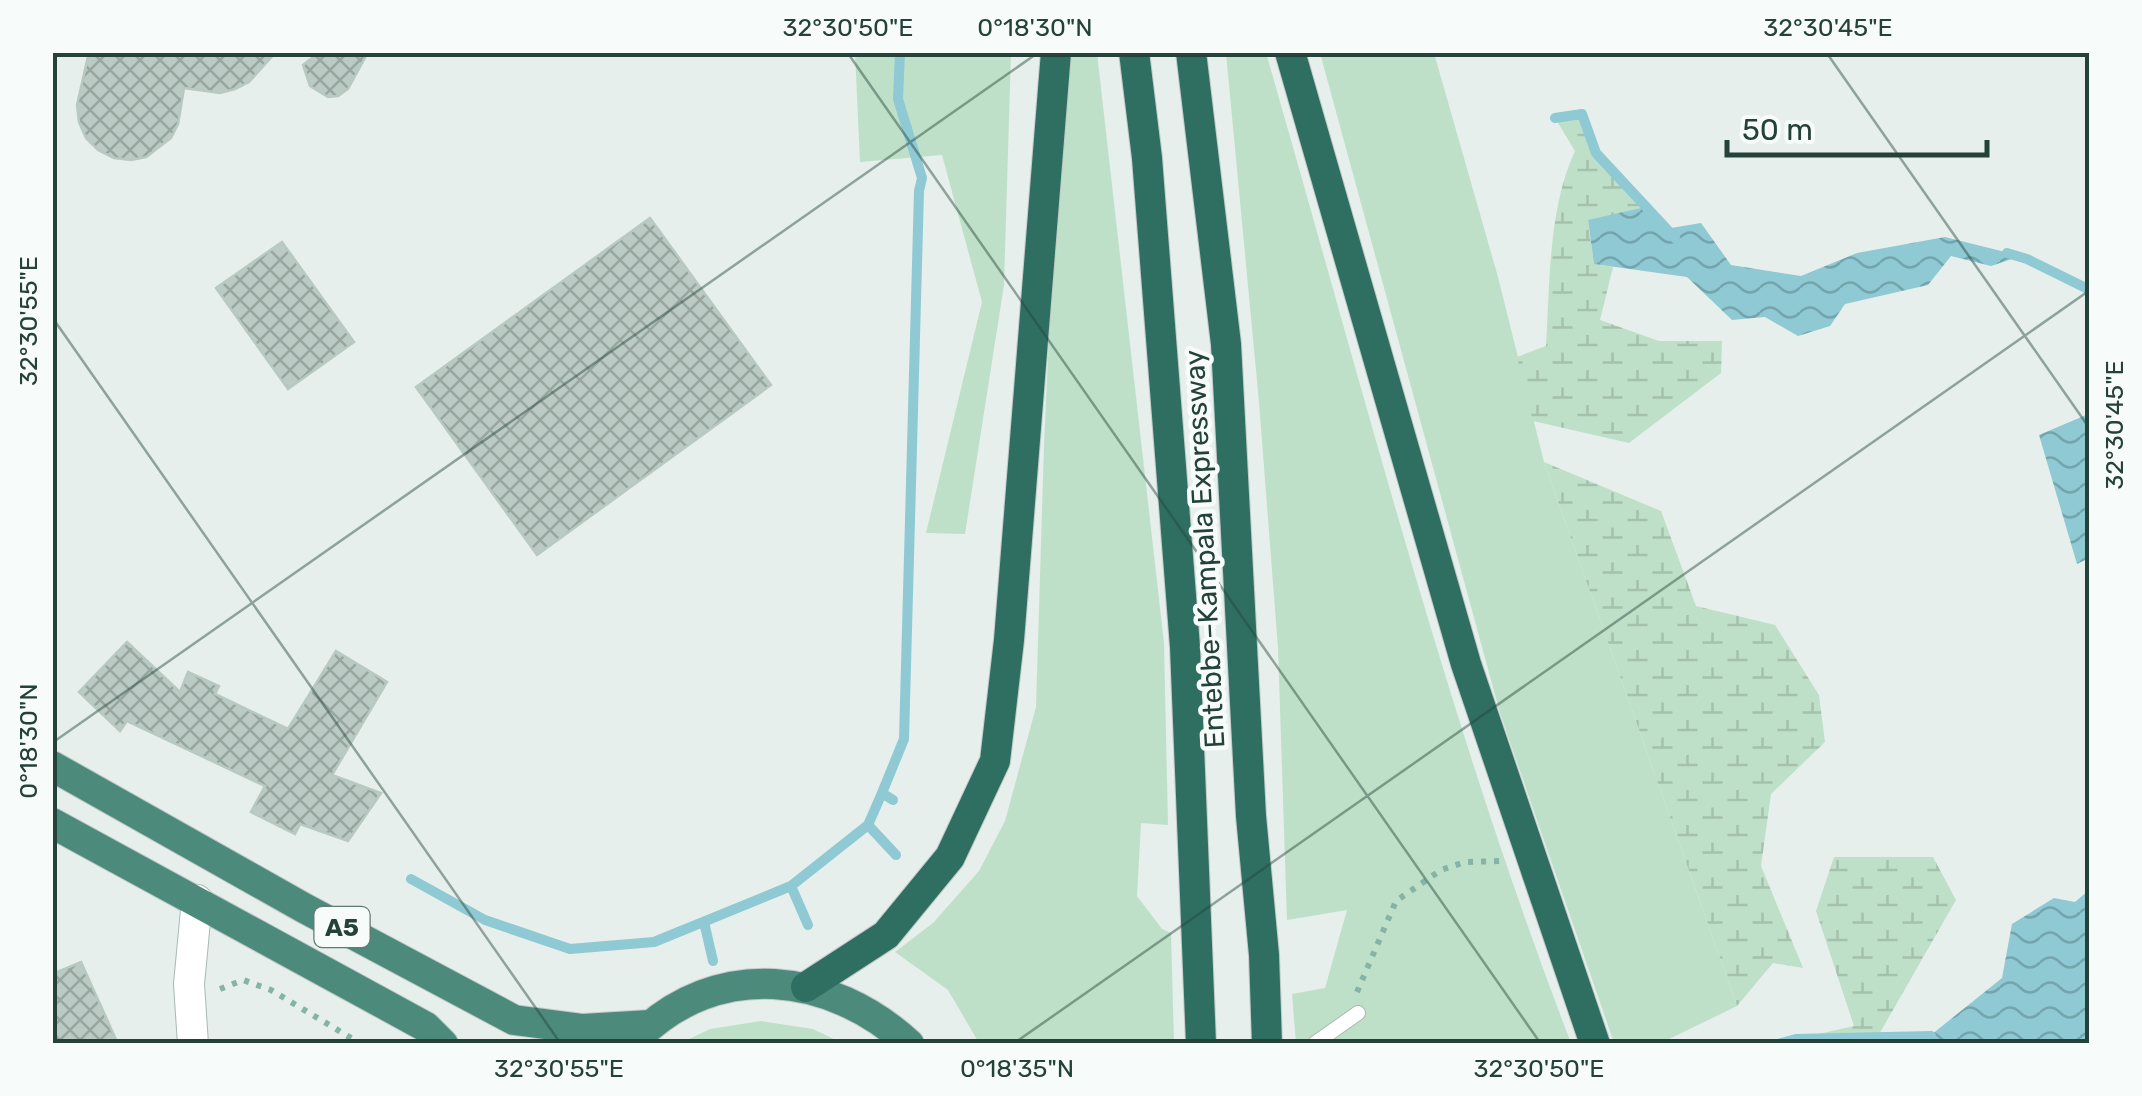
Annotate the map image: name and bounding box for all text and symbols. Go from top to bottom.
text: 32°30'50"E [783,13,913,42]
text: 0°18'30"N [977,13,1093,42]
text: 32°30'45"E [1763,13,1893,42]
scale bar [1727,95,1987,157]
text: 50 m [1742,112,1813,148]
text: 32°30'55"E [14,256,43,386]
street label: Entebbe–Kampala Expressway [1178,349,1231,749]
text: 32°30'45"E [2100,360,2129,490]
text: 0°18'30"N [14,683,43,799]
road number: A5 [314,907,370,947]
text: 32°30'55"E [494,1054,624,1083]
text: 0°18'35"N [960,1054,1074,1083]
text: 32°30'50"E [1474,1054,1604,1083]

